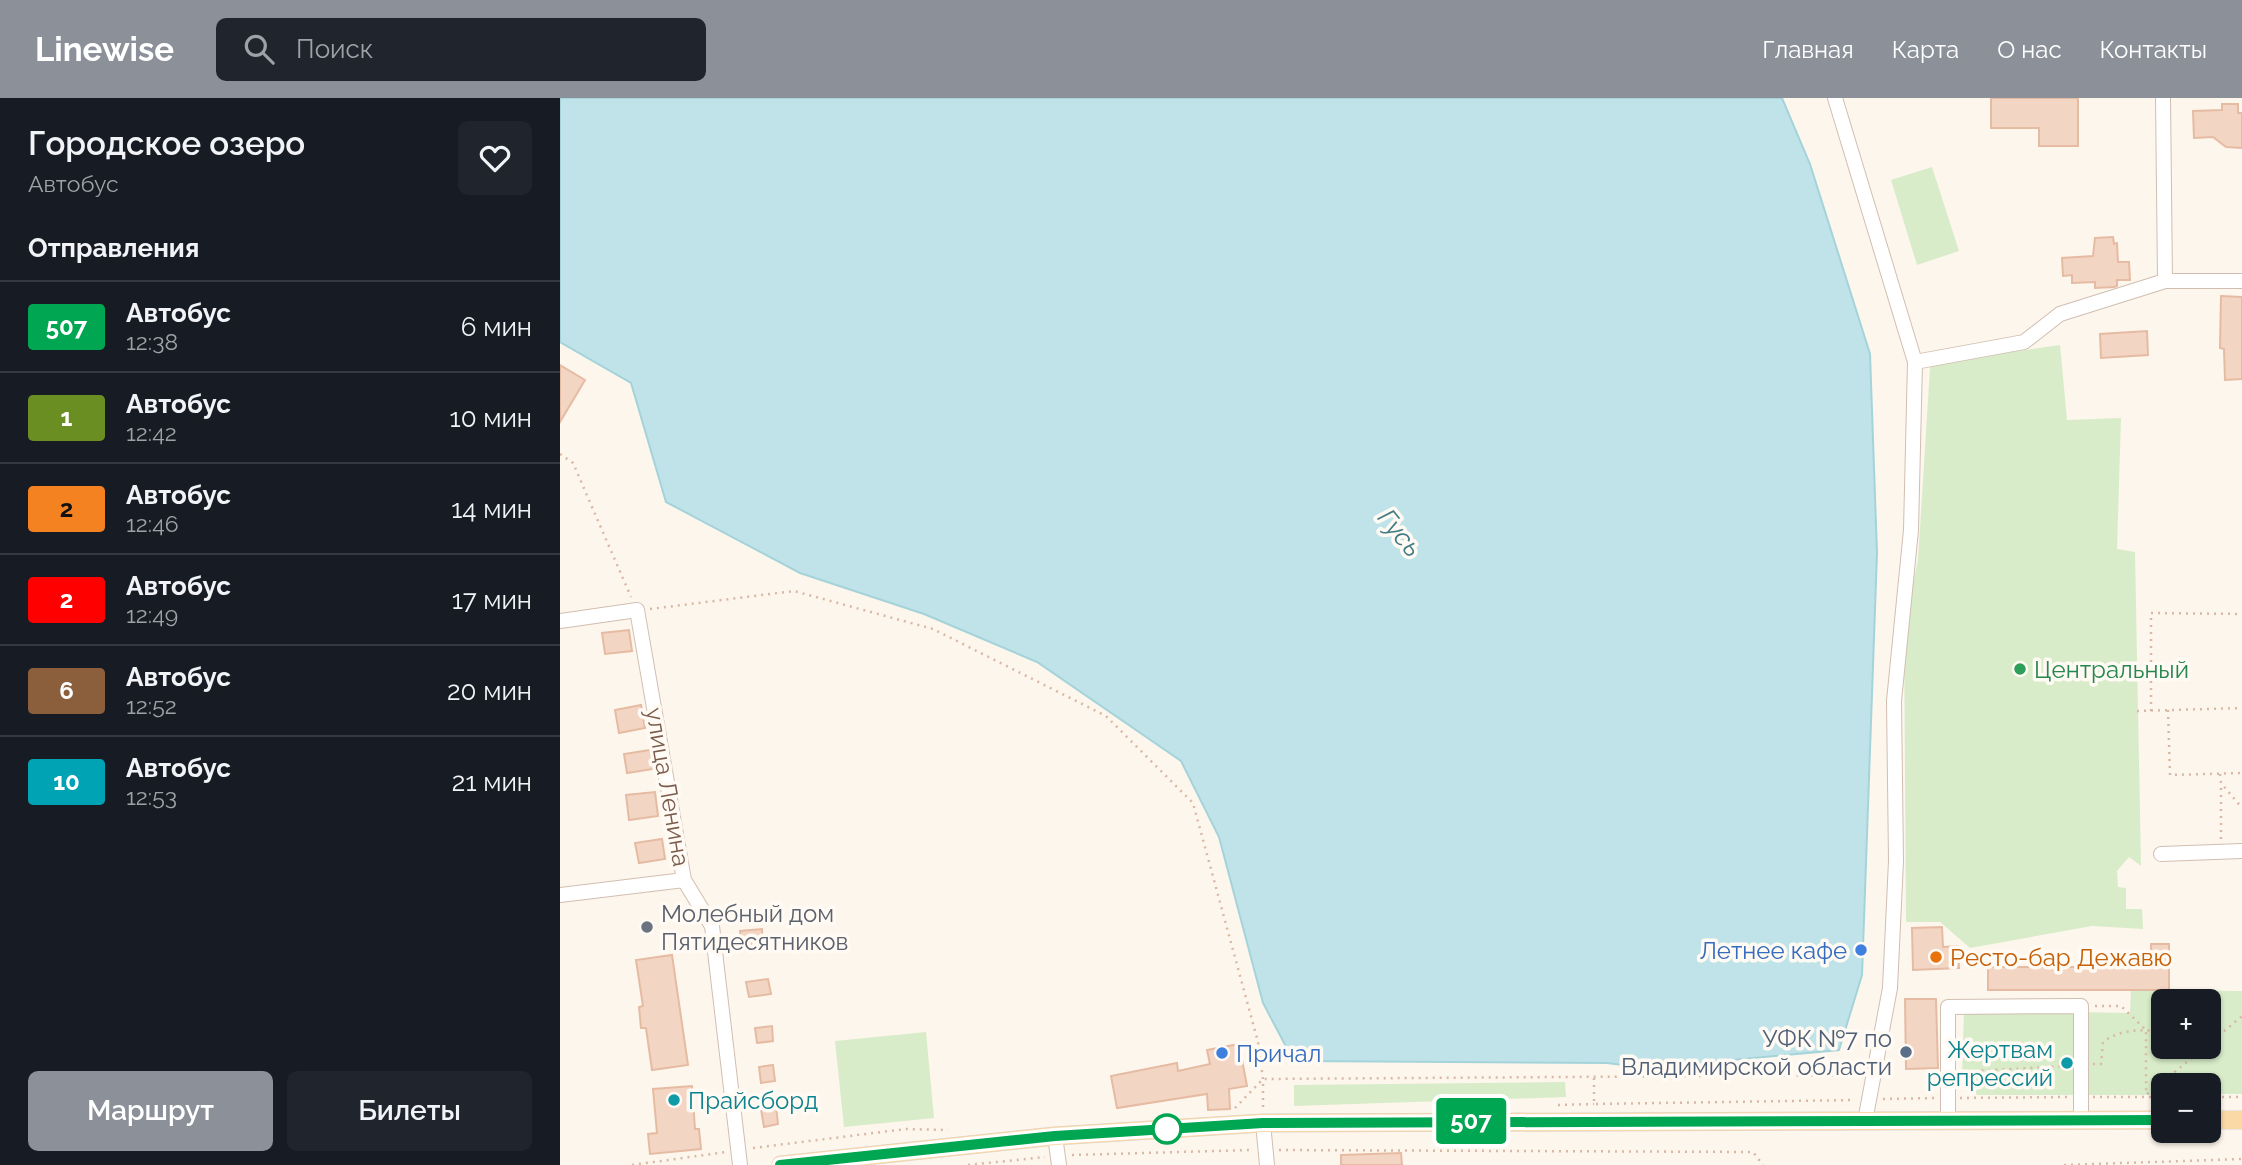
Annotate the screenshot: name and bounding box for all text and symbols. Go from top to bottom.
search box [216,18,706,81]
text: Linewise [35,30,174,69]
icon: search [240,30,278,68]
text: Поиск [296,34,373,64]
text: Главная [1762,35,1854,64]
text: Карта [1892,35,1959,64]
text: О нас [1997,35,2062,64]
text: Контакты [2100,35,2207,64]
button: heart [458,121,532,195]
text: Городское озеро [28,124,305,163]
text: Автобус [28,170,119,197]
text: Отправления [28,233,199,263]
text: Автобус [126,298,231,328]
text: 507 [46,312,87,341]
text: 6 мин [461,312,532,342]
text: 12:38 [126,328,178,355]
text: Автобус [126,389,231,419]
text: 1 [61,403,72,432]
text: 10 мин [450,403,532,433]
text: 12:42 [126,419,177,446]
text: Автобус [126,480,231,510]
text: 2 [60,494,73,523]
text: 14 мин [451,494,532,524]
water label: Гусь [1372,503,1428,563]
text: 12:46 [126,510,179,537]
text: Автобус [126,571,231,601]
text: 2 [60,585,73,614]
text: 17 мин [452,585,532,615]
text: 12:49 [126,601,178,628]
place label: Центральный [2034,655,2189,684]
marker: Центральный [2012,661,2028,677]
text: Автобус [126,662,231,692]
text: 6 [59,676,74,705]
text: 20 мин [447,676,532,706]
text: 12:52 [126,692,177,719]
street label: улица Ленина [640,705,696,869]
text: Автобус [126,753,231,783]
text: 10 [53,767,80,796]
text: 21 мин [452,767,532,797]
text: 12:53 [126,783,177,810]
place label: Молебный дом Пятидесятников [661,899,848,956]
marker: Молебный дом Пятидесятников [639,919,655,935]
place label: Летнее кафе [1699,936,1847,965]
marker: Летнее кафе [1853,942,1869,958]
place label: Ресто-бар Дежавю [1950,943,2172,972]
marker: Ресто-бар Дежавю [1928,949,1944,965]
map controls [2151,989,2221,1143]
button: + [2151,989,2221,1059]
place label: УФК №7 по Владимирской области [1621,1024,1892,1081]
place label: Жертвам репрессий [1927,1035,2053,1092]
place label: Причал [1236,1039,1321,1068]
marker: УФК №7 по Владимирской области [1898,1044,1914,1060]
marker: Причал [1214,1045,1230,1061]
marker: Жертвам репрессий [2059,1055,2075,1071]
button: Маршрут [28,1071,273,1151]
button: Билеты [287,1071,532,1151]
button: − [2151,1073,2221,1143]
place label: Прайсборд [688,1086,818,1115]
marker: Прайсборд [666,1092,682,1108]
line badge: 507 [1431,1098,1511,1144]
text: 507 [1450,1106,1492,1135]
unlabelled marker [1152,1114,1182,1144]

